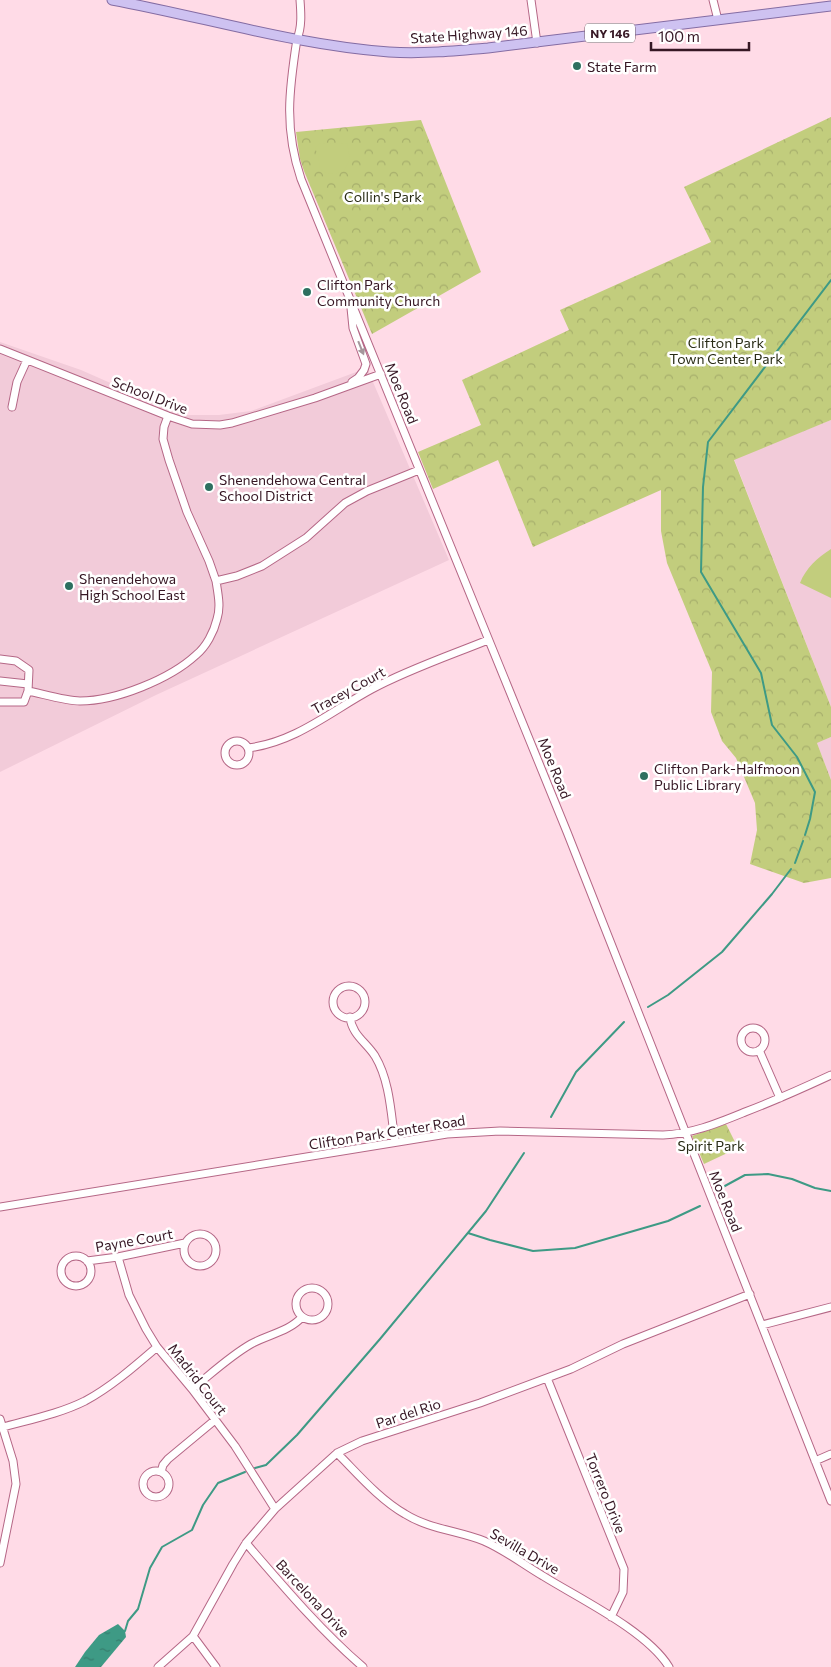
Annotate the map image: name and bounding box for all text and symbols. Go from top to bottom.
scale bar [651,20,748,52]
street label: State Highway 146 [410,21,528,47]
road number: NY 146 [585,23,635,42]
text: 100 m [658,27,700,45]
place label: State Farm [587,58,657,75]
marker: State Farm [571,60,583,72]
park label: Collin's Park [344,188,422,205]
place label: Clifton Park Community Church [317,276,440,309]
marker: Clifton Park Community Church [301,286,313,298]
park label: Clifton Park Town Center Park [669,334,783,367]
one-way arrow [357,341,365,355]
street label: Moe Road [382,360,422,426]
street label: School Drive [110,373,190,417]
place label: Shenendehowa Central School District [219,471,366,504]
marker: Shenendehowa Central School District [203,481,215,493]
place label: Shenendehowa High School East [79,570,185,603]
marker: Shenendehowa High School East [63,580,75,592]
street label: Tracey Court [308,663,388,717]
street label: Moe Road [535,735,575,801]
place label: Clifton Park-Halfmoon Public Library [654,760,800,793]
marker: Clifton Park-Halfmoon Public Library [638,770,650,782]
street label: Clifton Park Center Road [308,1111,466,1153]
park label: Spirit Park [678,1137,745,1154]
street label: Moe Road [706,1168,746,1234]
street label: Payne Court [94,1225,174,1255]
street label: Madrid Court [165,1340,231,1418]
street label: Par del Rio [373,1394,443,1432]
street label: Torrero Drive [582,1450,630,1536]
street label: Sevilla Drive [487,1524,563,1578]
street label: Barcelona Drive [273,1556,353,1640]

